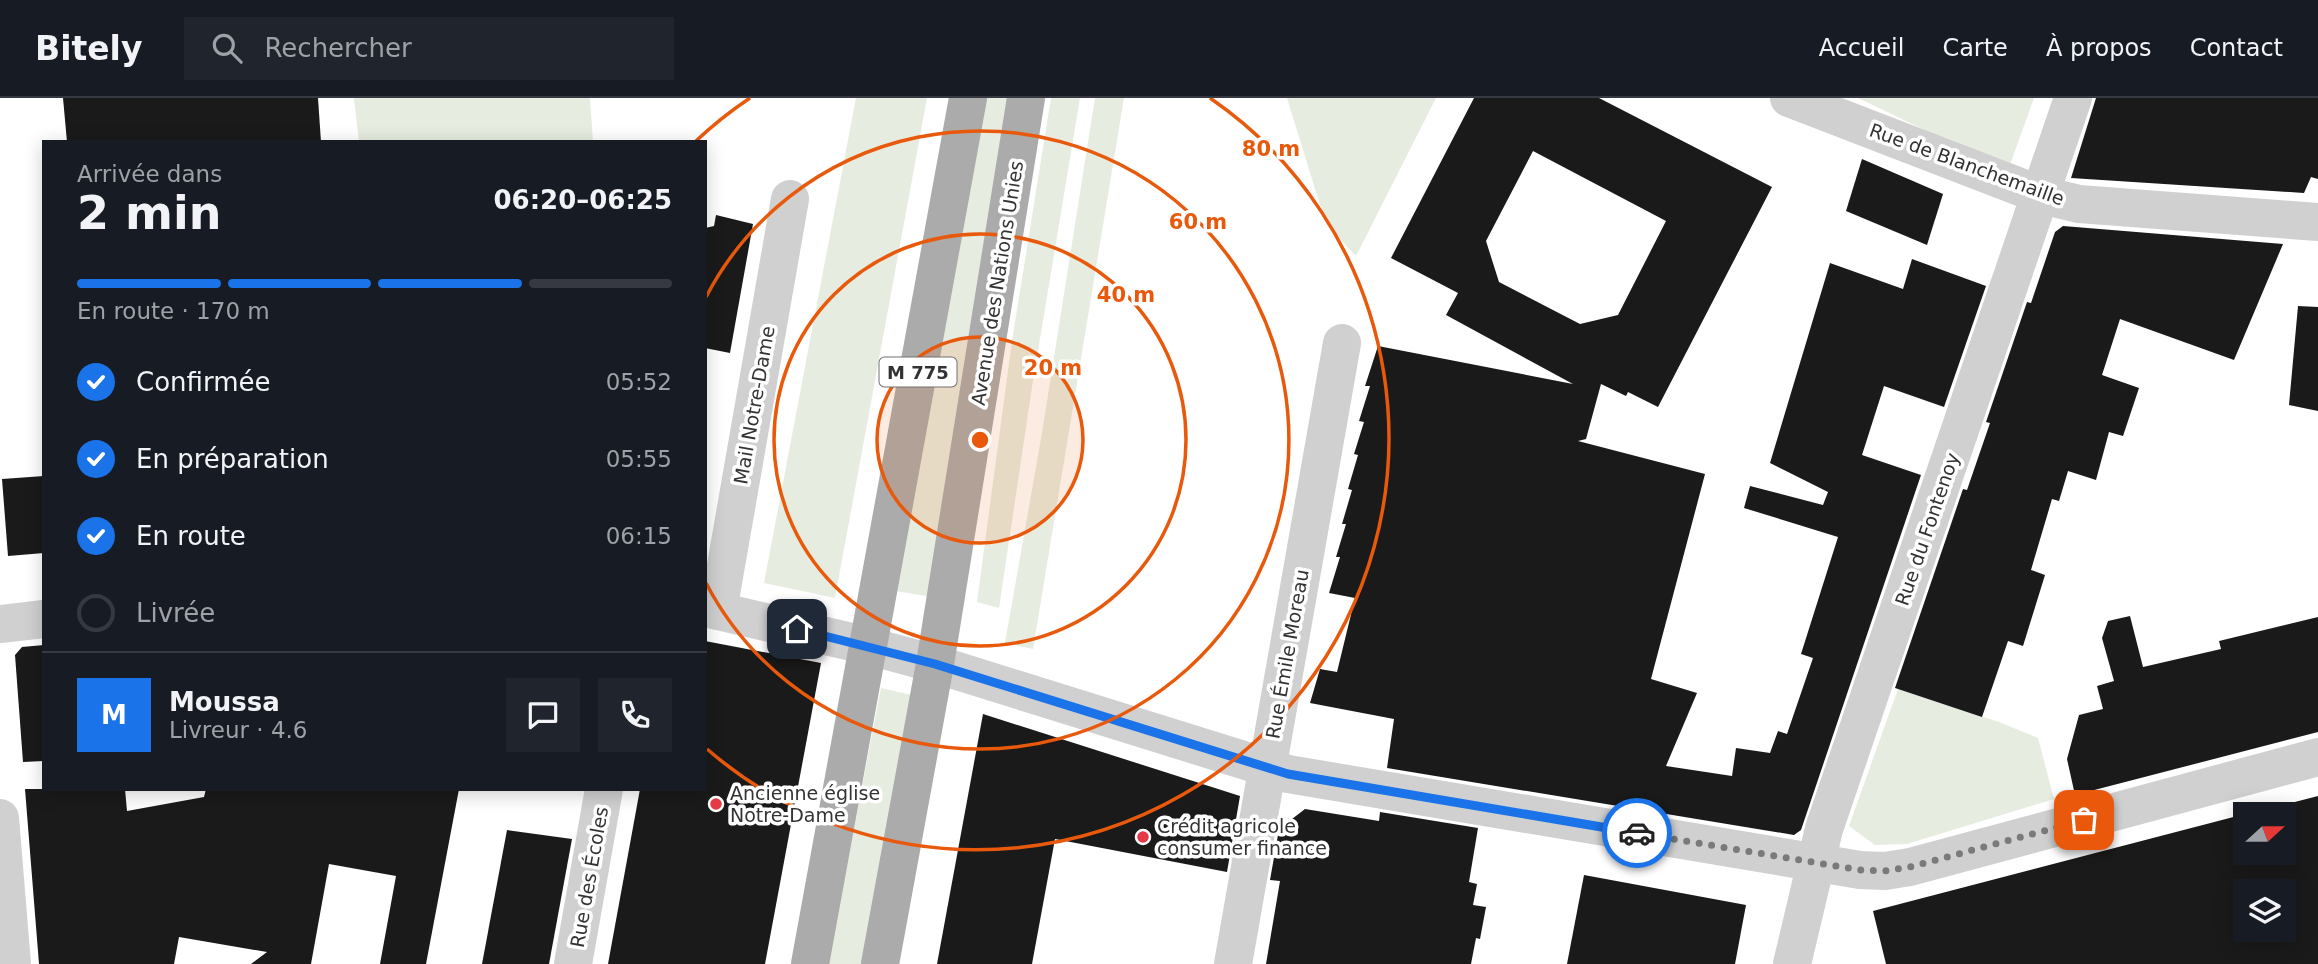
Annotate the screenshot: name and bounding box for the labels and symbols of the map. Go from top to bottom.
street label: Rue de Blanchemaille [1867,118,2067,210]
text: 80 m [1242,137,1300,161]
street label: Avenue des Nations Unies [967,159,1027,407]
text: 60 m [1169,210,1227,234]
text: 40 m [1097,283,1155,307]
street label: Mail Notre-Dame [729,324,779,486]
text: 20 m [1024,356,1082,380]
road number: M 775 [880,358,956,386]
centre of rings [968,428,992,452]
street label: Rue du Fontenoy [1891,450,1963,608]
street label: Rue Émile Moreau [1261,568,1313,740]
pin [767,599,827,659]
place label: Ancienne église Notre-Dame [730,782,880,826]
pin [2054,790,2114,850]
marker: Ancienne église Notre-Dame [708,796,724,812]
courier [1602,798,1672,868]
north arrow [2233,802,2296,864]
street label: Rue des Écoles [566,805,612,949]
place label: Crédit agricole consumer finance [1157,815,1327,859]
marker: Crédit agricole consumer finance [1135,829,1151,845]

